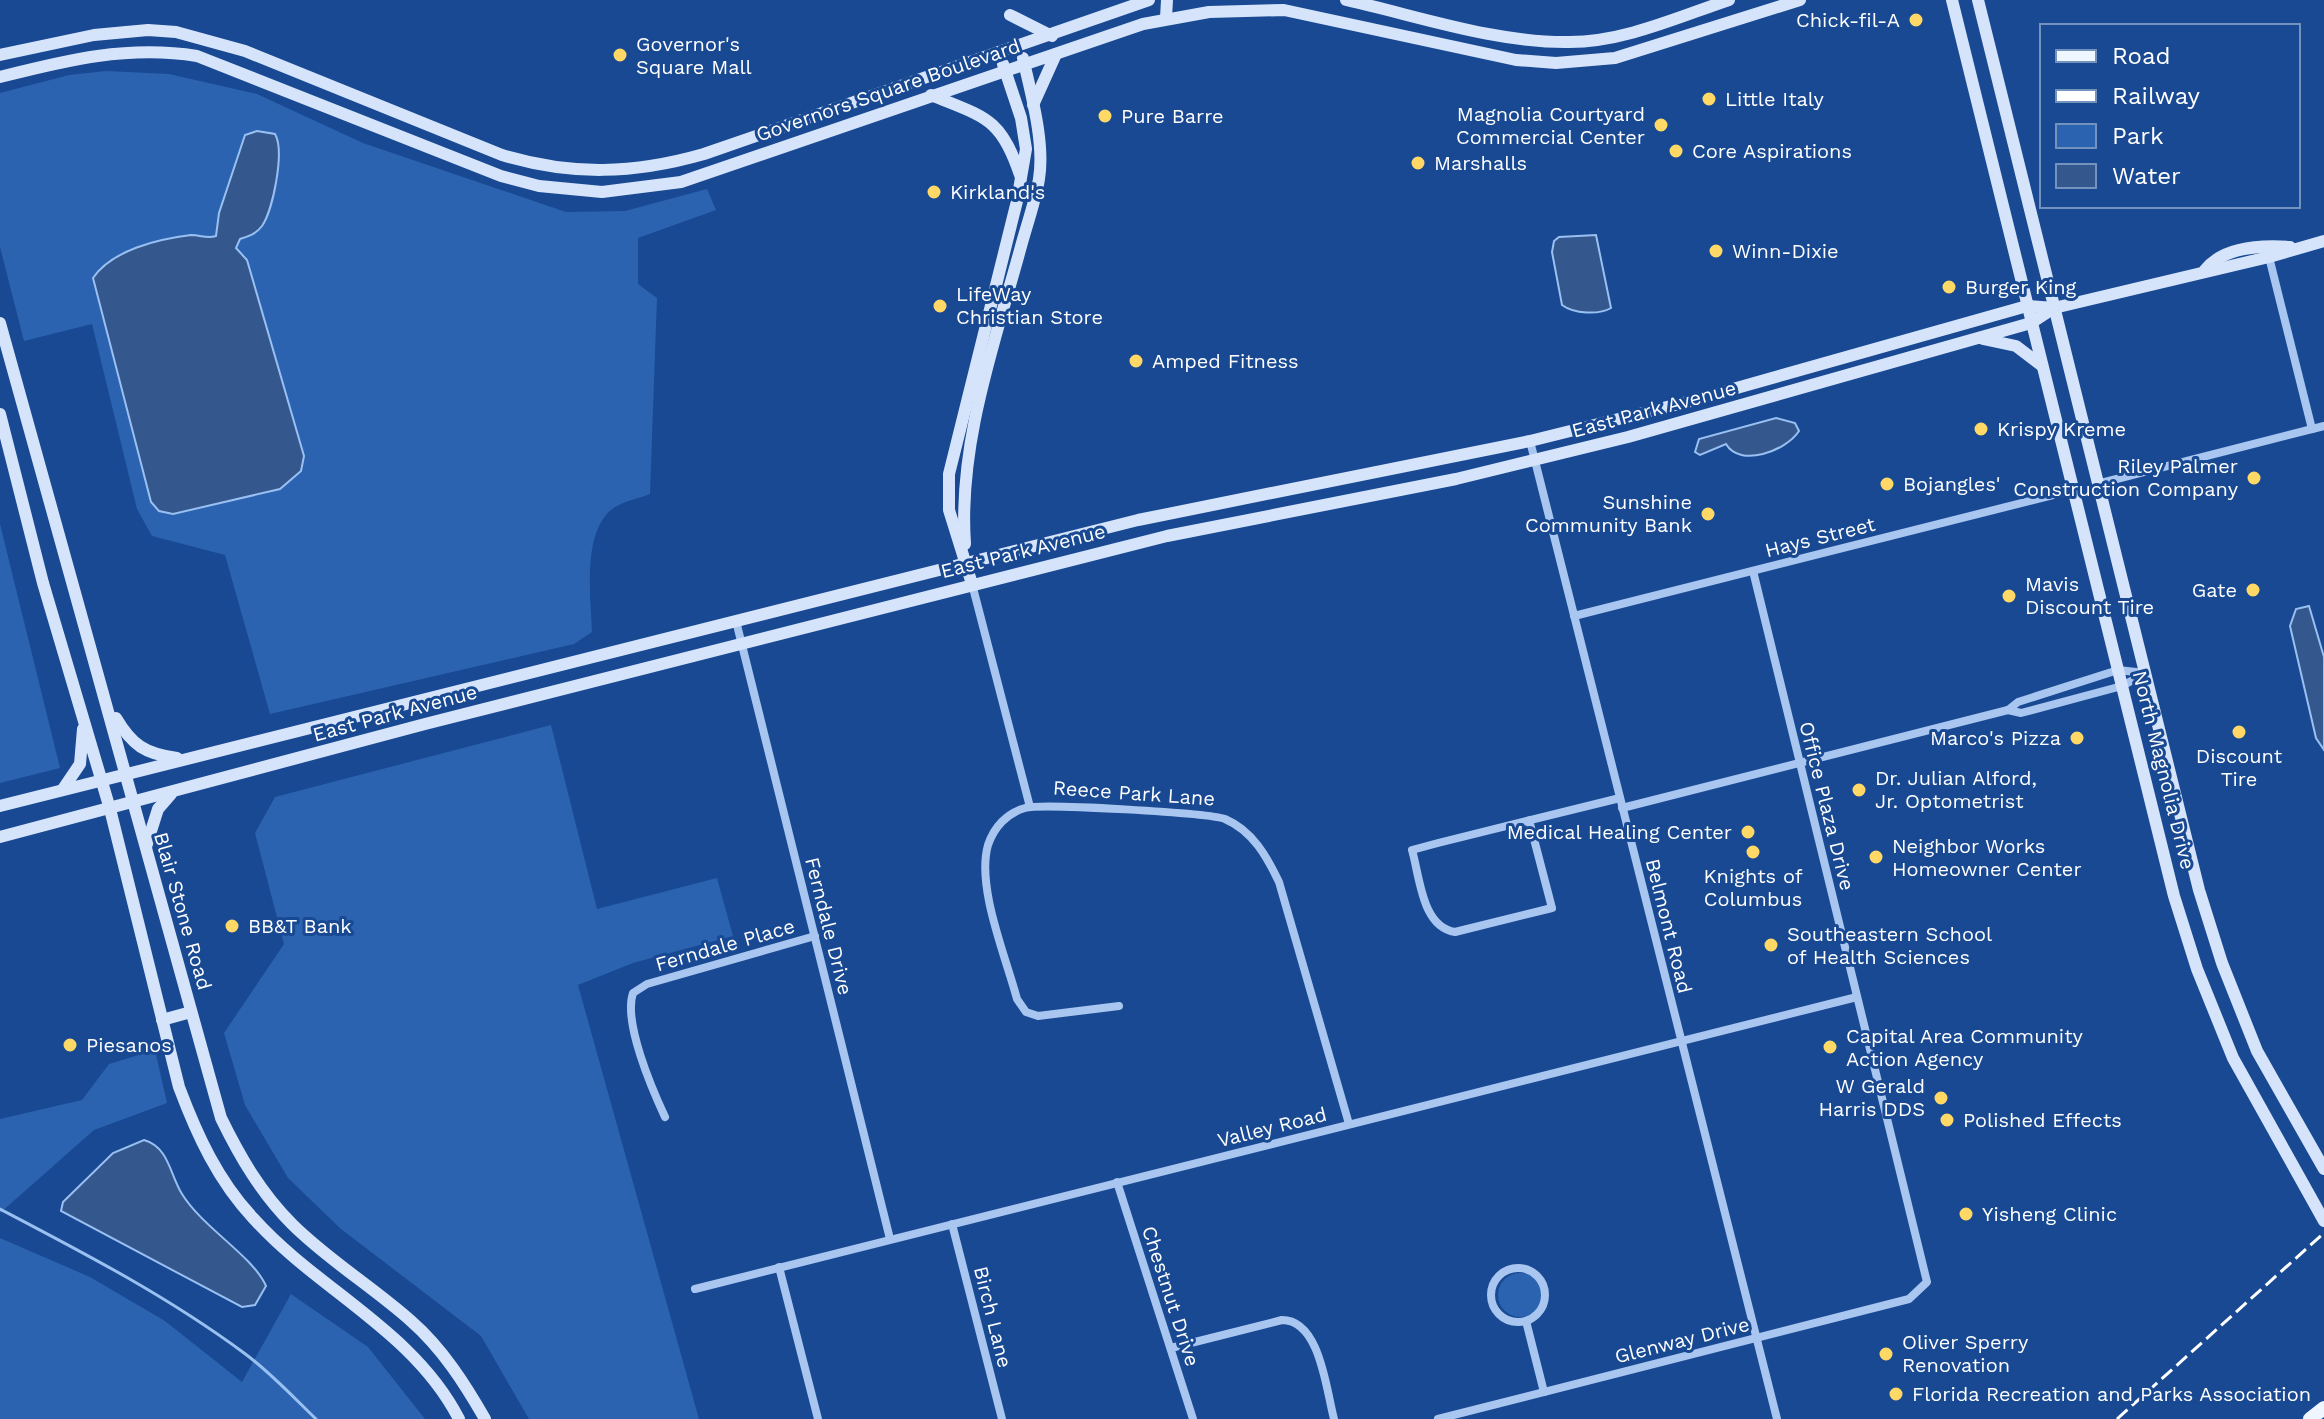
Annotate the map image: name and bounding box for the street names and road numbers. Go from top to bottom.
street label: Governors Square Boulevard [753,33,1023,147]
street label: East Park Avenue [1569,376,1739,442]
street label: Hays Street [1762,512,1878,562]
street label: East Park Avenue [938,519,1108,583]
street label: North Magnolia Drive [2128,668,2200,872]
street label: East Park Avenue [310,680,480,746]
street label: Office Plaza Drive [1794,719,1860,893]
street label: Reece Park Lane [1052,775,1216,811]
street label: Blair Stone Road [149,829,217,993]
street label: Ferndale Drive [800,855,858,997]
street label: Belmont Road [1641,856,1697,996]
street label: Ferndale Place [653,914,797,976]
street label: Valley Road [1215,1102,1329,1152]
street label: Chestnut Drive [1137,1223,1205,1369]
street label: Birch Lane [969,1264,1017,1370]
street label: Glenway Drive [1612,1312,1752,1368]

